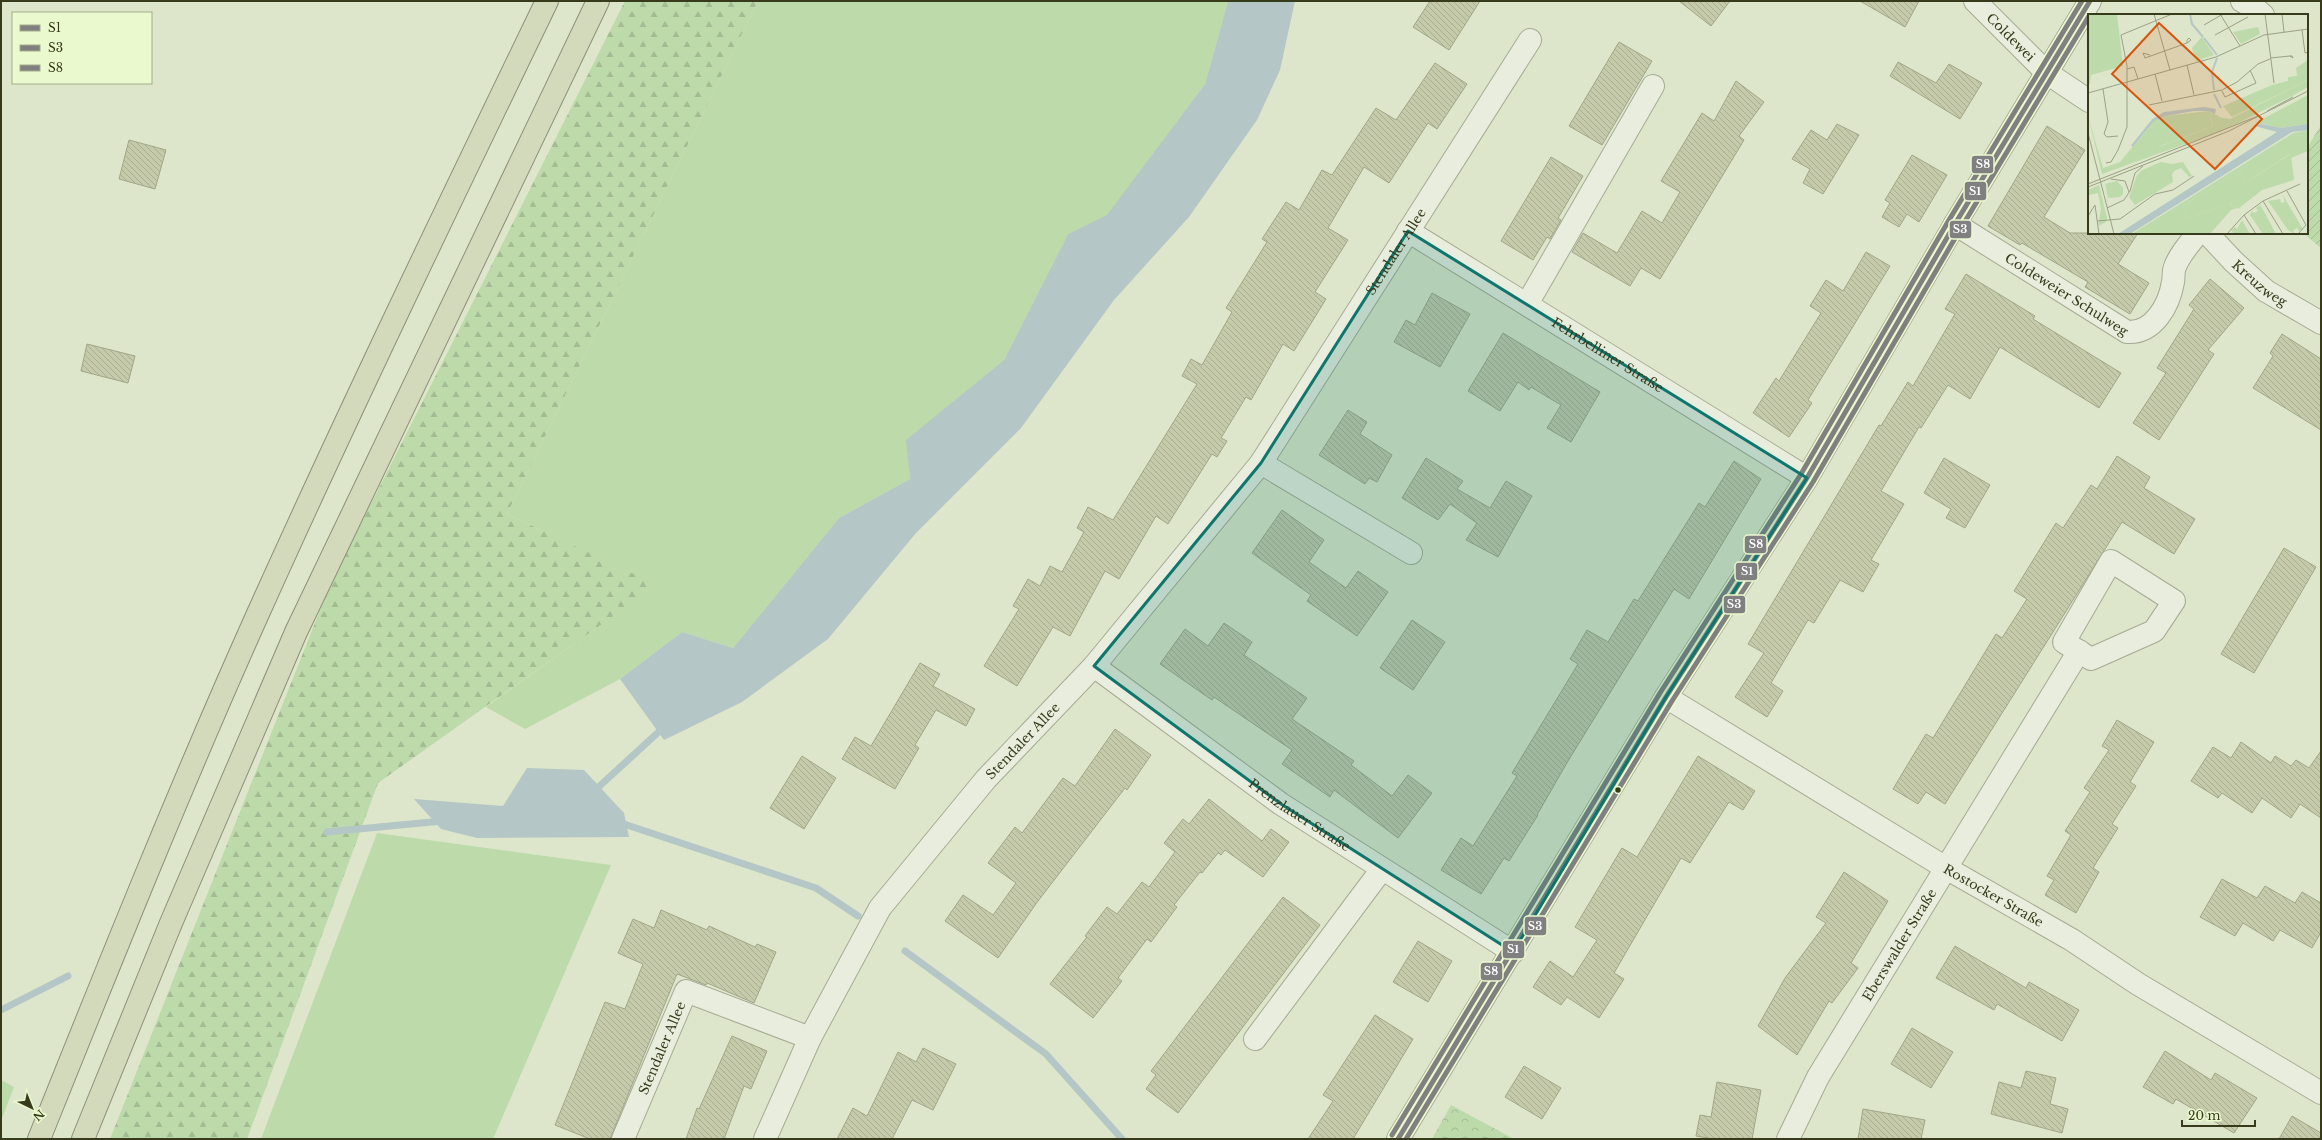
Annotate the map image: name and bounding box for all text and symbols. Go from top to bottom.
street label: Coldewei [1983,9,2039,66]
legend [12,12,152,84]
inset map [2088,14,2308,234]
text: S1 [48,20,61,35]
text: S3 [48,40,63,55]
text: S8 [48,60,63,75]
line badge: S8 [1971,155,1994,174]
text: S8 [1976,157,1990,171]
line badge: S1 [1964,181,1987,201]
text: S1 [1969,184,1981,198]
street label: Stendaler Allee [1362,205,1430,298]
line badge: S3 [1949,220,1972,239]
text: S3 [1953,222,1967,236]
street label: Coldeweier Schulweg [2002,250,2131,340]
street label: Kreuzweg [2228,256,2290,310]
street label: Fehrbelliner Straße [1548,314,1667,396]
line badge: S8 [1744,535,1767,554]
text: S8 [1749,537,1763,551]
line badge: S1 [1735,562,1758,581]
text: S1 [1741,564,1753,578]
line badge: S3 [1723,595,1746,614]
text: S3 [1727,597,1741,611]
street label: Stendaler Allee [982,699,1063,783]
street label: Prenzlauer Straße [1245,775,1354,855]
unlabelled marker [1613,785,1623,795]
street label: Rostocker Straße [1940,860,2047,931]
street label: Eberswalder Straße [1859,886,1940,1004]
line badge: S3 [1524,916,1547,936]
text: S3 [1528,919,1542,933]
line badge: S1 [1502,940,1525,959]
text: S1 [1507,942,1519,956]
line badge: S8 [1480,962,1503,981]
text: S8 [1484,964,1498,978]
street label: Stendaler Allee [635,999,690,1097]
north arrow [12,1088,52,1128]
scale bar [2182,1102,2255,1128]
text: N [30,1107,47,1124]
text: 20 m [2188,1108,2220,1123]

